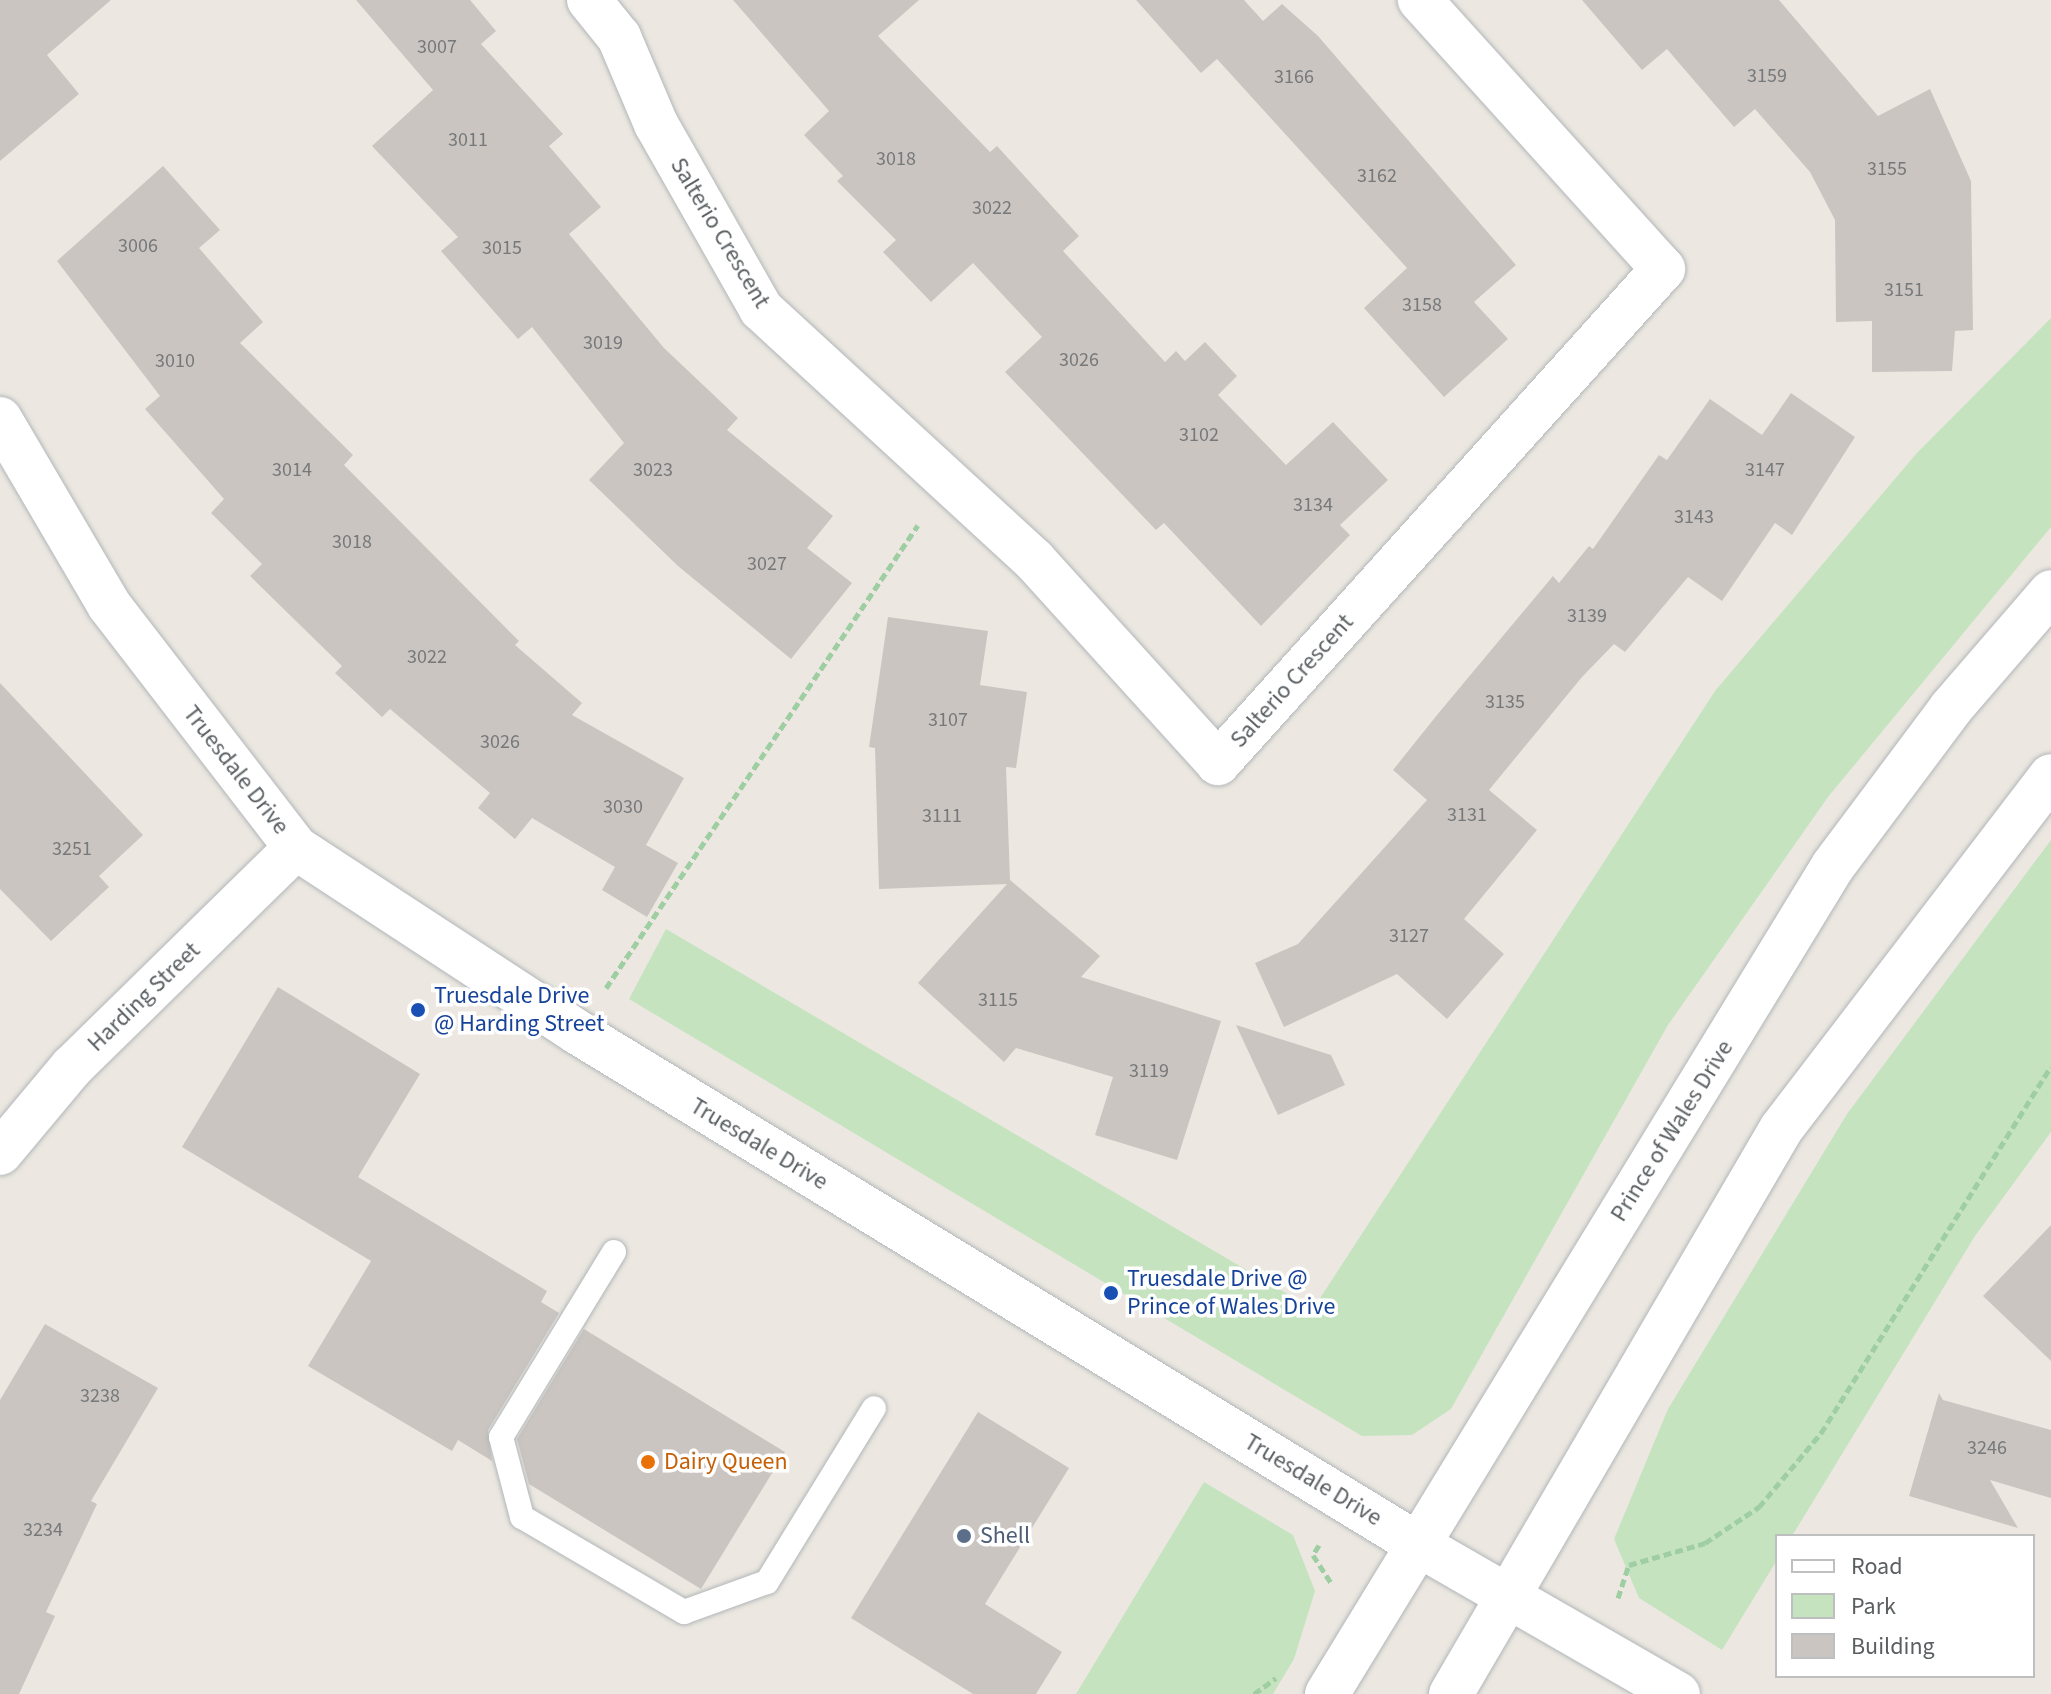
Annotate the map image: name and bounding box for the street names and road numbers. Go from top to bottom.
street label: Salterio Crescent [664,153,776,313]
street label: Salterio Crescent [1224,608,1360,754]
street label: Truesdale Drive [177,700,295,840]
street label: Harding Street [82,936,206,1058]
street label: Prince of Wales Drive [1605,1035,1739,1227]
street label: Truesdale Drive [685,1092,833,1196]
street label: Truesdale Drive [1239,1428,1387,1532]

